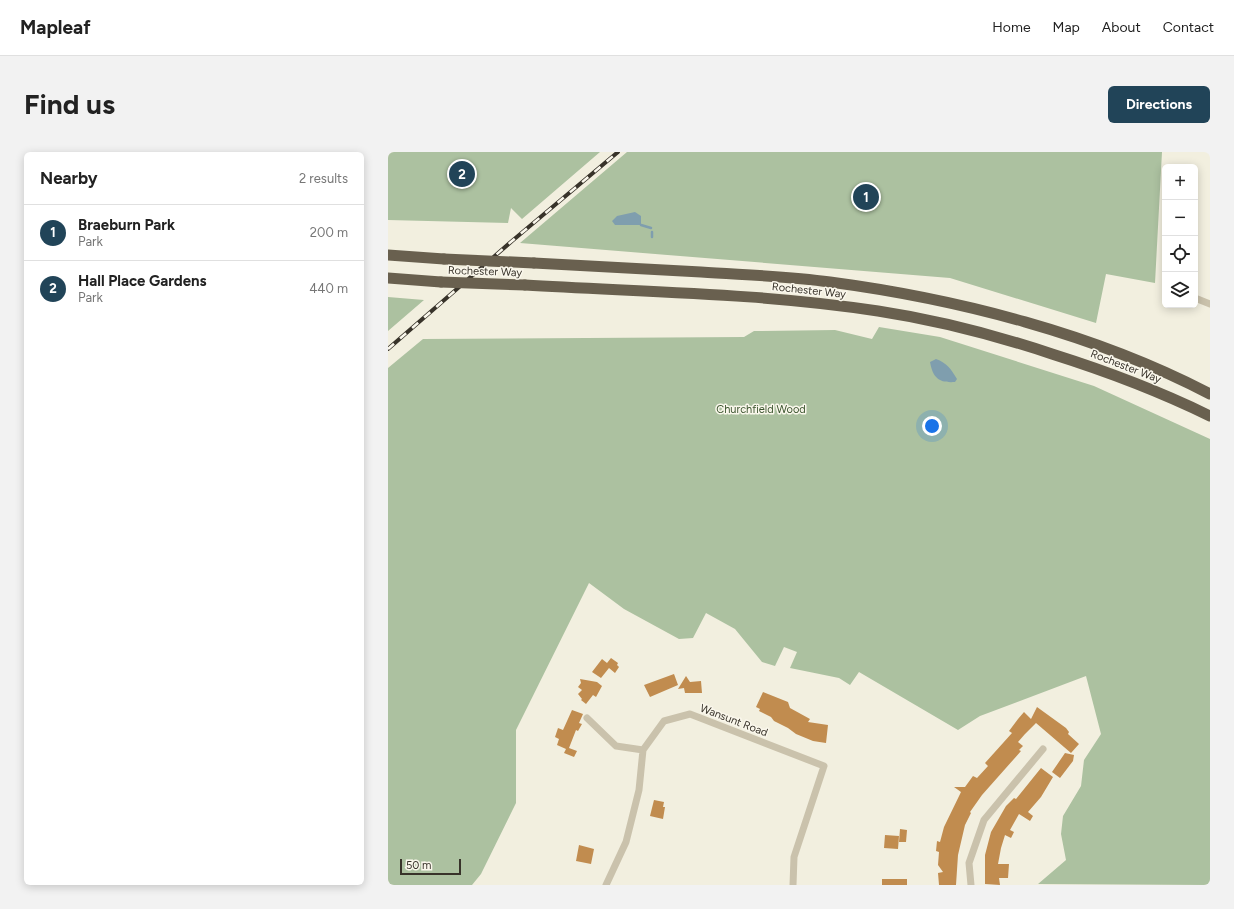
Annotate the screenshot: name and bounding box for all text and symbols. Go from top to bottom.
text: Mapleaf [20,16,91,39]
text: Home [992,19,1031,36]
text: Map [1053,19,1080,36]
text: About [1102,19,1141,36]
text: Contact [1163,19,1214,36]
button: Directions [1108,86,1210,123]
text: Find us [24,87,115,121]
pin: 2 [449,159,475,189]
map controls [1162,164,1198,308]
button: + [1162,164,1198,200]
text: Nearby [40,168,98,188]
text: 2 results [299,171,348,186]
pin: 1 [853,182,879,212]
button: − [1162,200,1198,236]
text: Braeburn Park [78,216,175,234]
text: 1 [50,225,56,240]
text: 200 m [310,225,348,240]
text: Park [78,234,103,249]
button: locate [1162,236,1198,272]
street label: Rochester Way [448,264,523,279]
text: Hall Place Gardens [78,272,207,290]
button: layers [1162,272,1198,308]
street label: Rochester Way [771,280,847,301]
text: 2 [49,281,57,296]
text: 440 m [309,281,348,296]
text: Park [78,290,103,305]
street label: Rochester Way [1089,347,1163,386]
park label: Churchfield Wood [716,403,806,416]
your location [922,416,942,436]
street label: Wansunt Road [698,702,770,739]
scale bar [400,857,461,876]
text: 50 m [406,859,431,872]

